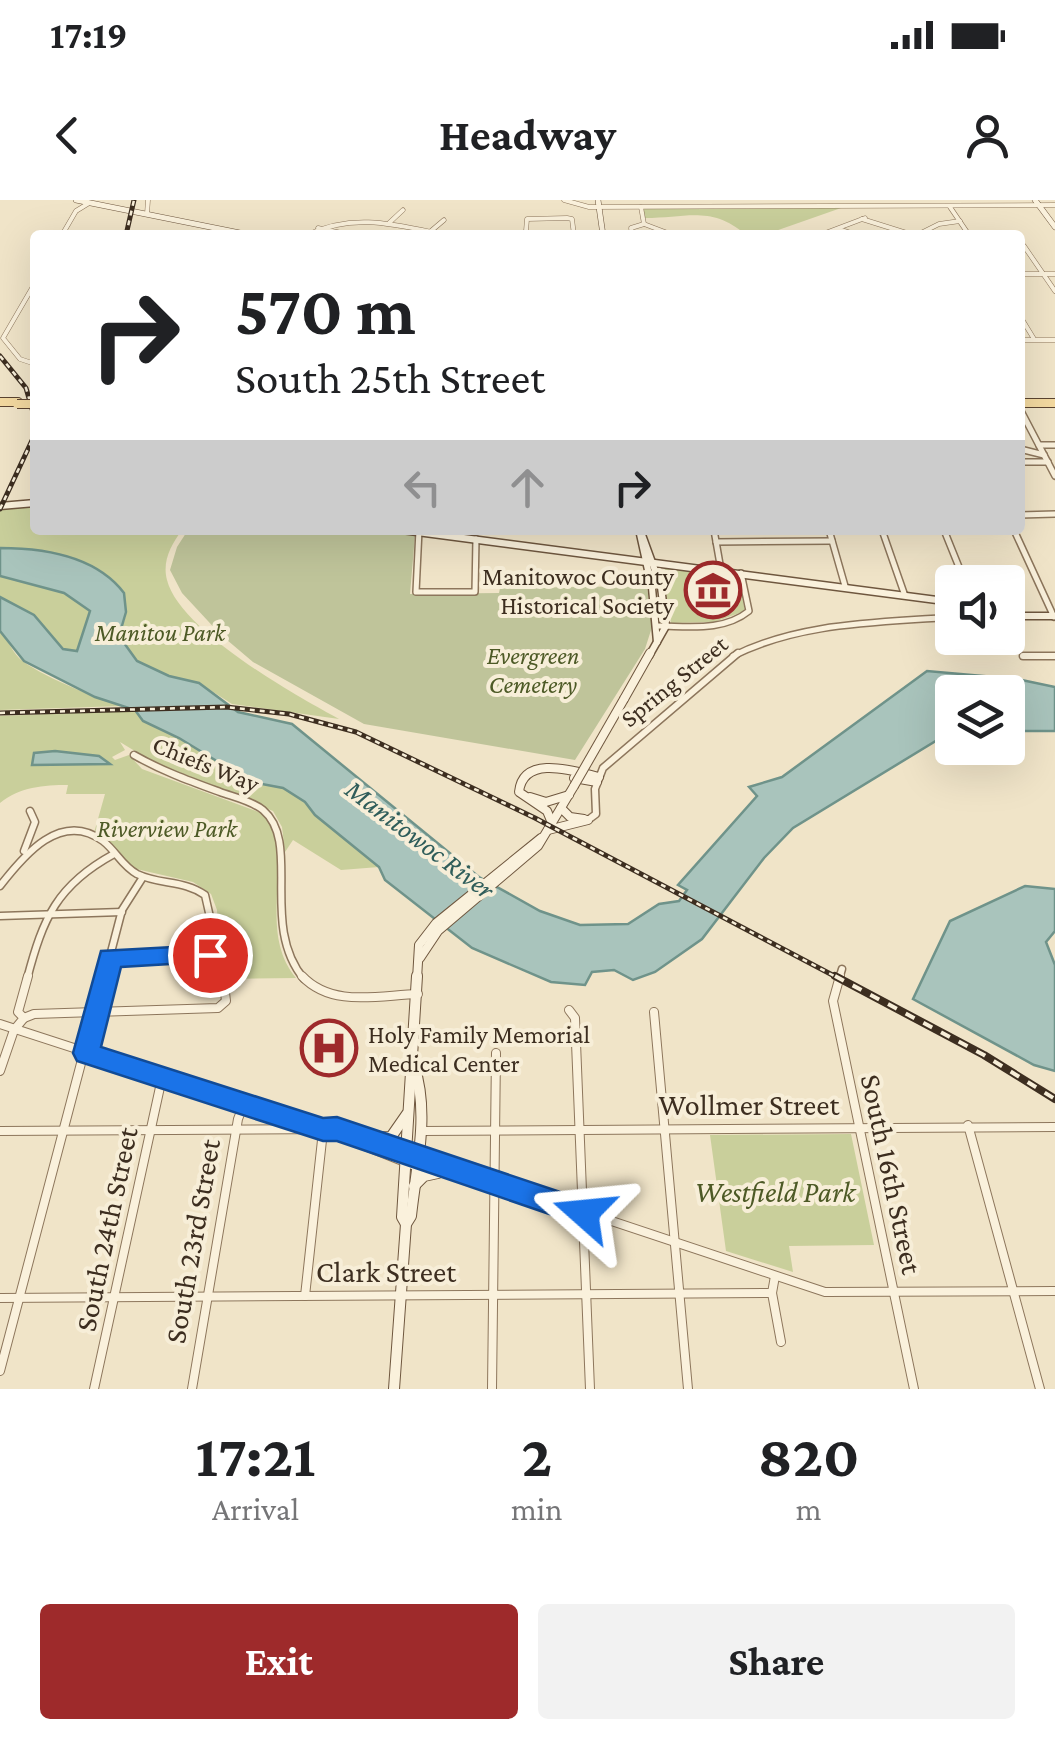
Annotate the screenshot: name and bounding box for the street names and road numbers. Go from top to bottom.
street label: Spring Street [615,629,734,733]
street label: Chiefs Way [149,730,264,799]
street label: South 16th Street [855,1071,930,1278]
street label: Wollmer Street [659,1088,840,1121]
street label: South 24th Street [68,1123,144,1334]
street label: South 23rd Street [158,1135,226,1346]
street label: Clark Street [316,1255,457,1288]

